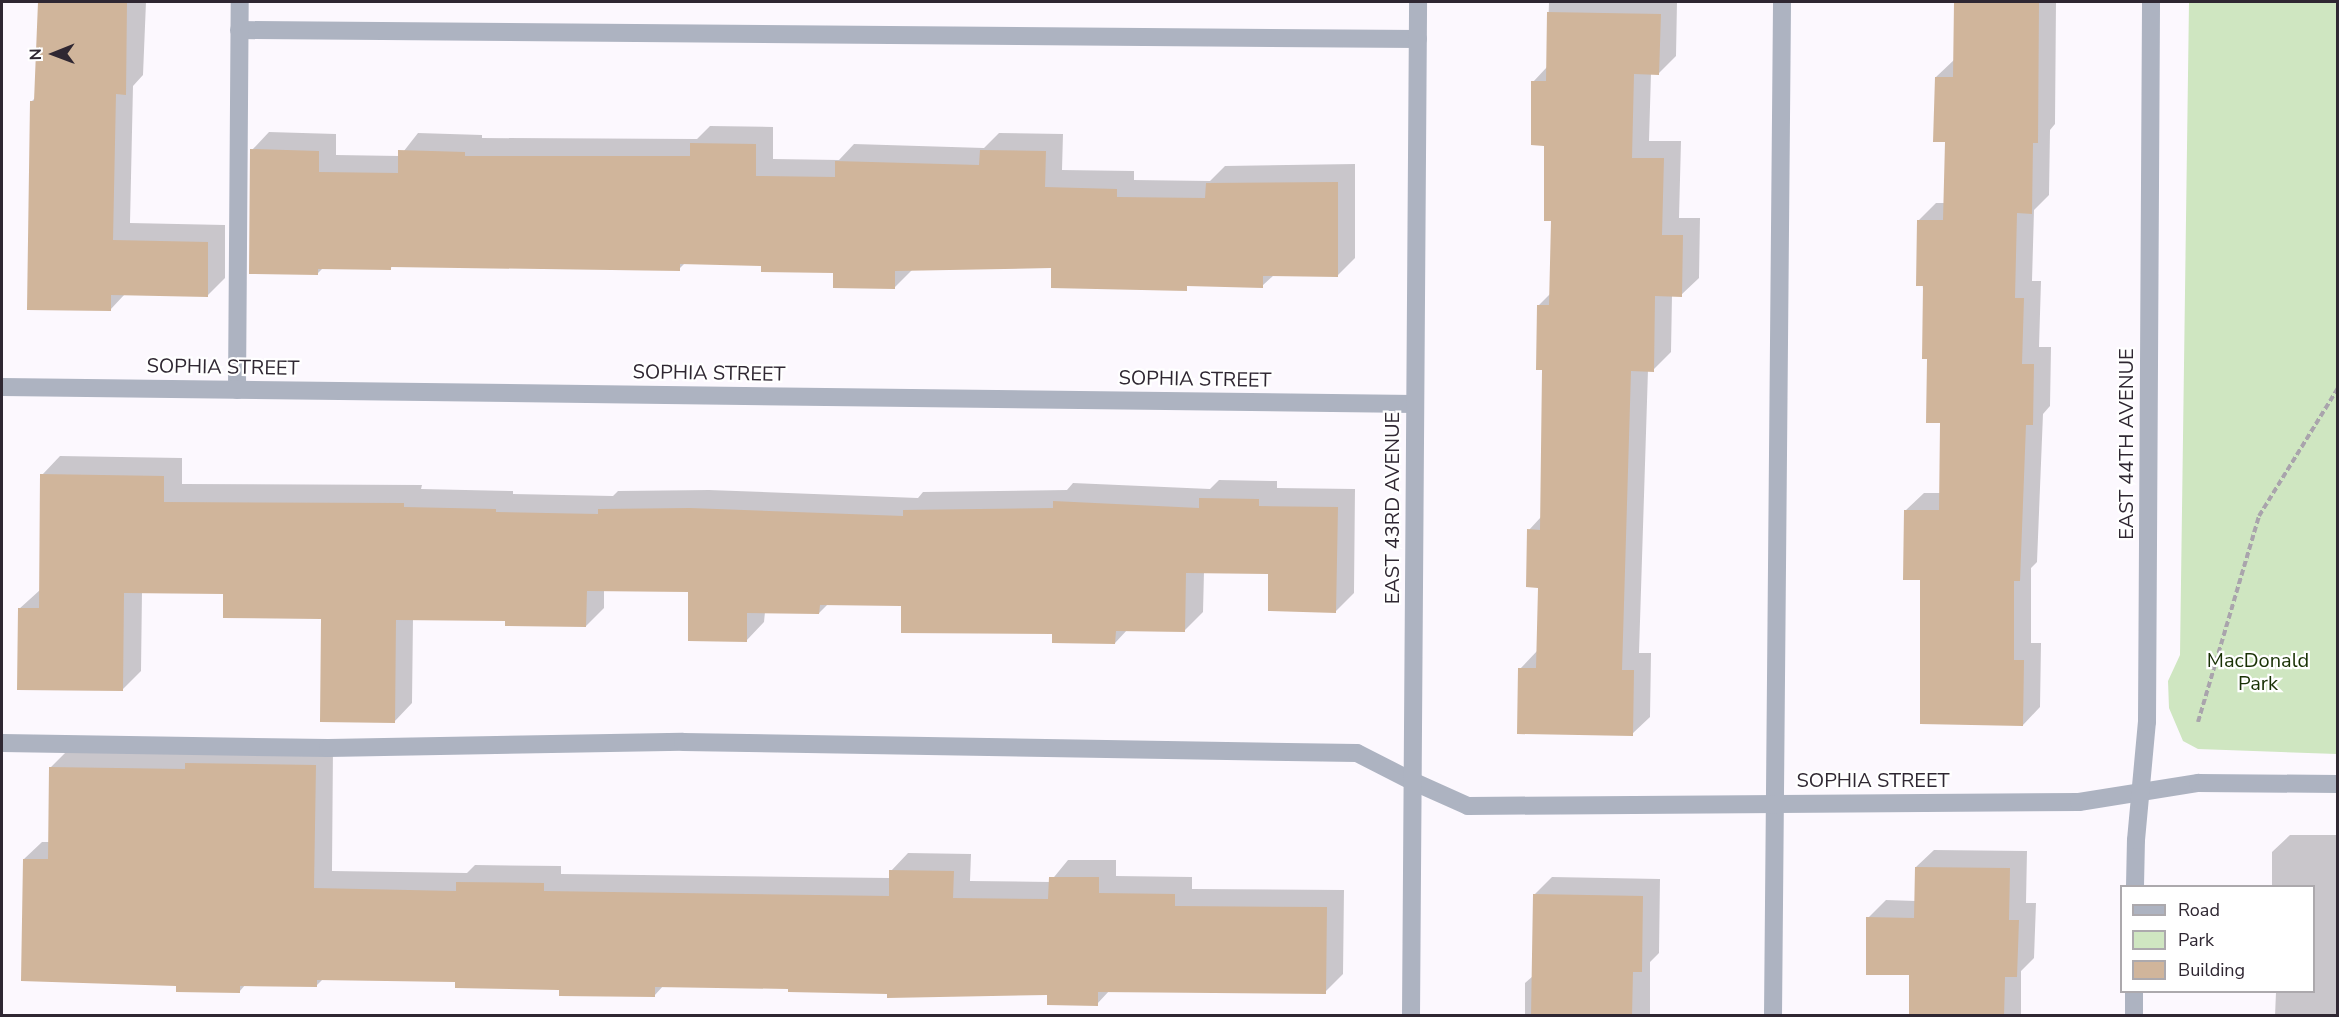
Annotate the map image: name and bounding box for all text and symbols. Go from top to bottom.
north arrow [24,24,84,84]
text: N [25,48,47,60]
street label: EAST 44TH AVENUE [2114,348,2138,540]
street label: SOPHIA STREET [146,354,300,380]
street label: SOPHIA STREET [632,360,786,386]
street label: SOPHIA STREET [1118,366,1272,392]
street label: EAST 43RD AVENUE [1380,412,1404,604]
park label: MacDonald Park [2207,649,2309,696]
street label: SOPHIA STREET [1797,768,1949,792]
legend [2120,885,2315,993]
text: Road [2178,898,2220,922]
text: Park [2178,928,2214,952]
text: Building [2178,958,2245,982]

